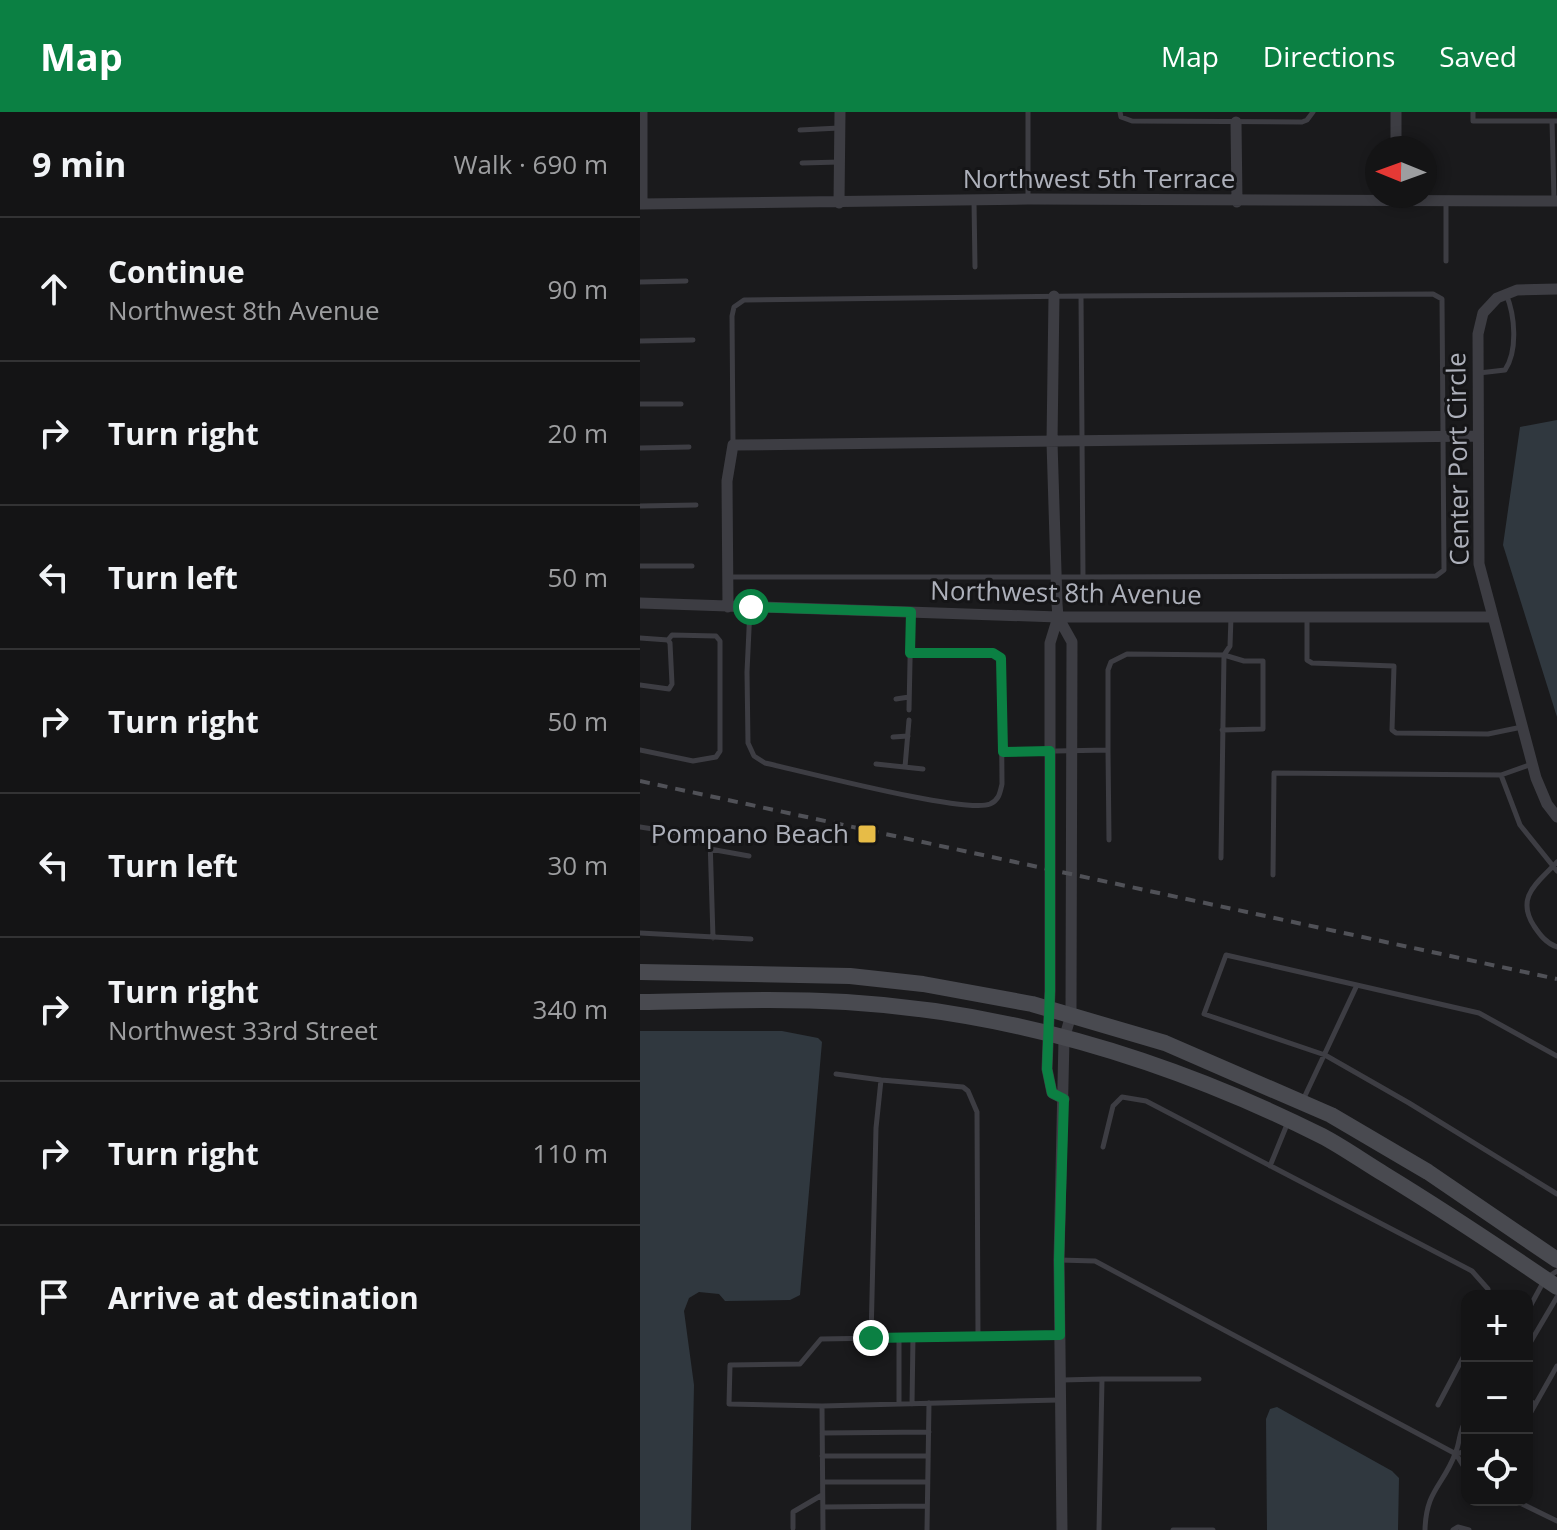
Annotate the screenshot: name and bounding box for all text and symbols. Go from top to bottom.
text: Map [40,30,123,82]
text: Map [1161,37,1219,75]
text: Directions [1263,37,1395,75]
text: Saved [1439,37,1517,75]
north arrow [1365,136,1437,208]
text: 9 min [32,141,126,187]
text: Walk · 690 m [454,146,608,182]
street label: Northwest 5th Terrace [963,160,1235,196]
text: Continue [108,251,245,292]
icon: ahead [32,267,76,311]
text: 90 m [547,271,608,307]
text: Northwest 8th Avenue [108,292,380,328]
street label: Center Port Circle [1437,352,1477,566]
icon: right [32,411,76,455]
text: Turn right [108,413,259,454]
text: 20 m [547,415,608,451]
icon: left [32,555,76,599]
text: Turn left [108,557,238,598]
text: 50 m [547,559,608,595]
street label: Northwest 8th Avenue [930,572,1202,612]
route start [733,589,769,625]
icon: right [32,699,76,743]
text: Turn right [108,701,259,742]
text: 50 m [547,703,608,739]
place label: Pompano Beach [651,815,849,851]
marker: Pompano Beach [856,823,878,845]
icon: left [32,843,76,887]
text: Turn left [108,845,238,886]
text: 30 m [547,847,608,883]
text: Turn right [108,971,259,1012]
icon: right [32,987,76,1031]
text: 340 m [533,991,608,1027]
text: Northwest 33rd Street [108,1012,378,1048]
icon: right [32,1131,76,1175]
text: Turn right [108,1133,259,1174]
text: 110 m [533,1135,608,1171]
icon: arrive [32,1275,76,1319]
text: Arrive at destination [108,1277,419,1318]
map controls [1461,1290,1533,1506]
button: + [1461,1290,1533,1362]
route end [853,1320,889,1356]
button: − [1461,1362,1533,1434]
button: locate [1461,1434,1533,1506]

